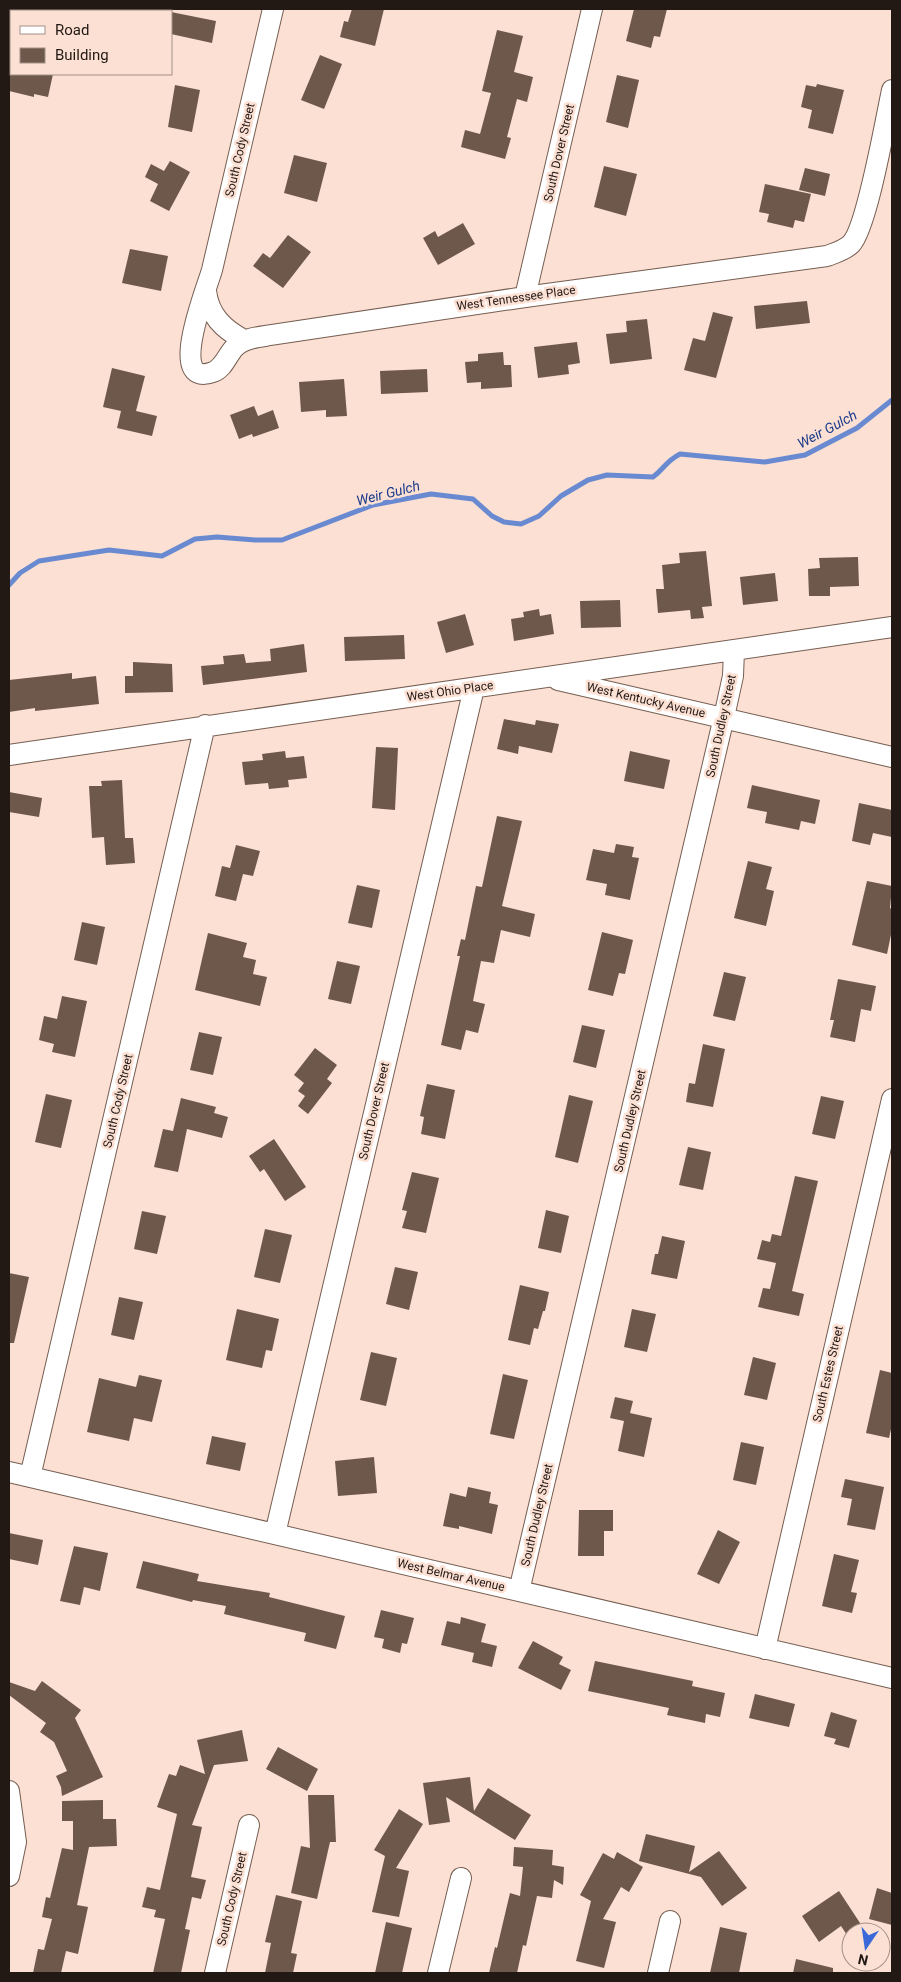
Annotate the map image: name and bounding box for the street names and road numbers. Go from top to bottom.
street label: South Cody Street [222,102,258,198]
street label: South Dover Street [541,103,577,203]
street label: West Tennessee Place [456,283,576,313]
street label: South Dudley Street [703,673,739,779]
street label: West Ohio Place [406,678,494,704]
street label: West Kentucky Avenue [585,680,707,720]
street label: South Cody Street [100,1053,136,1149]
street label: South Dover Street [356,1061,392,1161]
street label: South Dudley Street [611,1068,649,1174]
street label: South Estes Street [810,1325,846,1423]
street label: South Dudley Street [518,1462,556,1568]
street label: West Belmar Avenue [396,1556,506,1594]
street label: South Cody Street [214,1851,250,1947]

